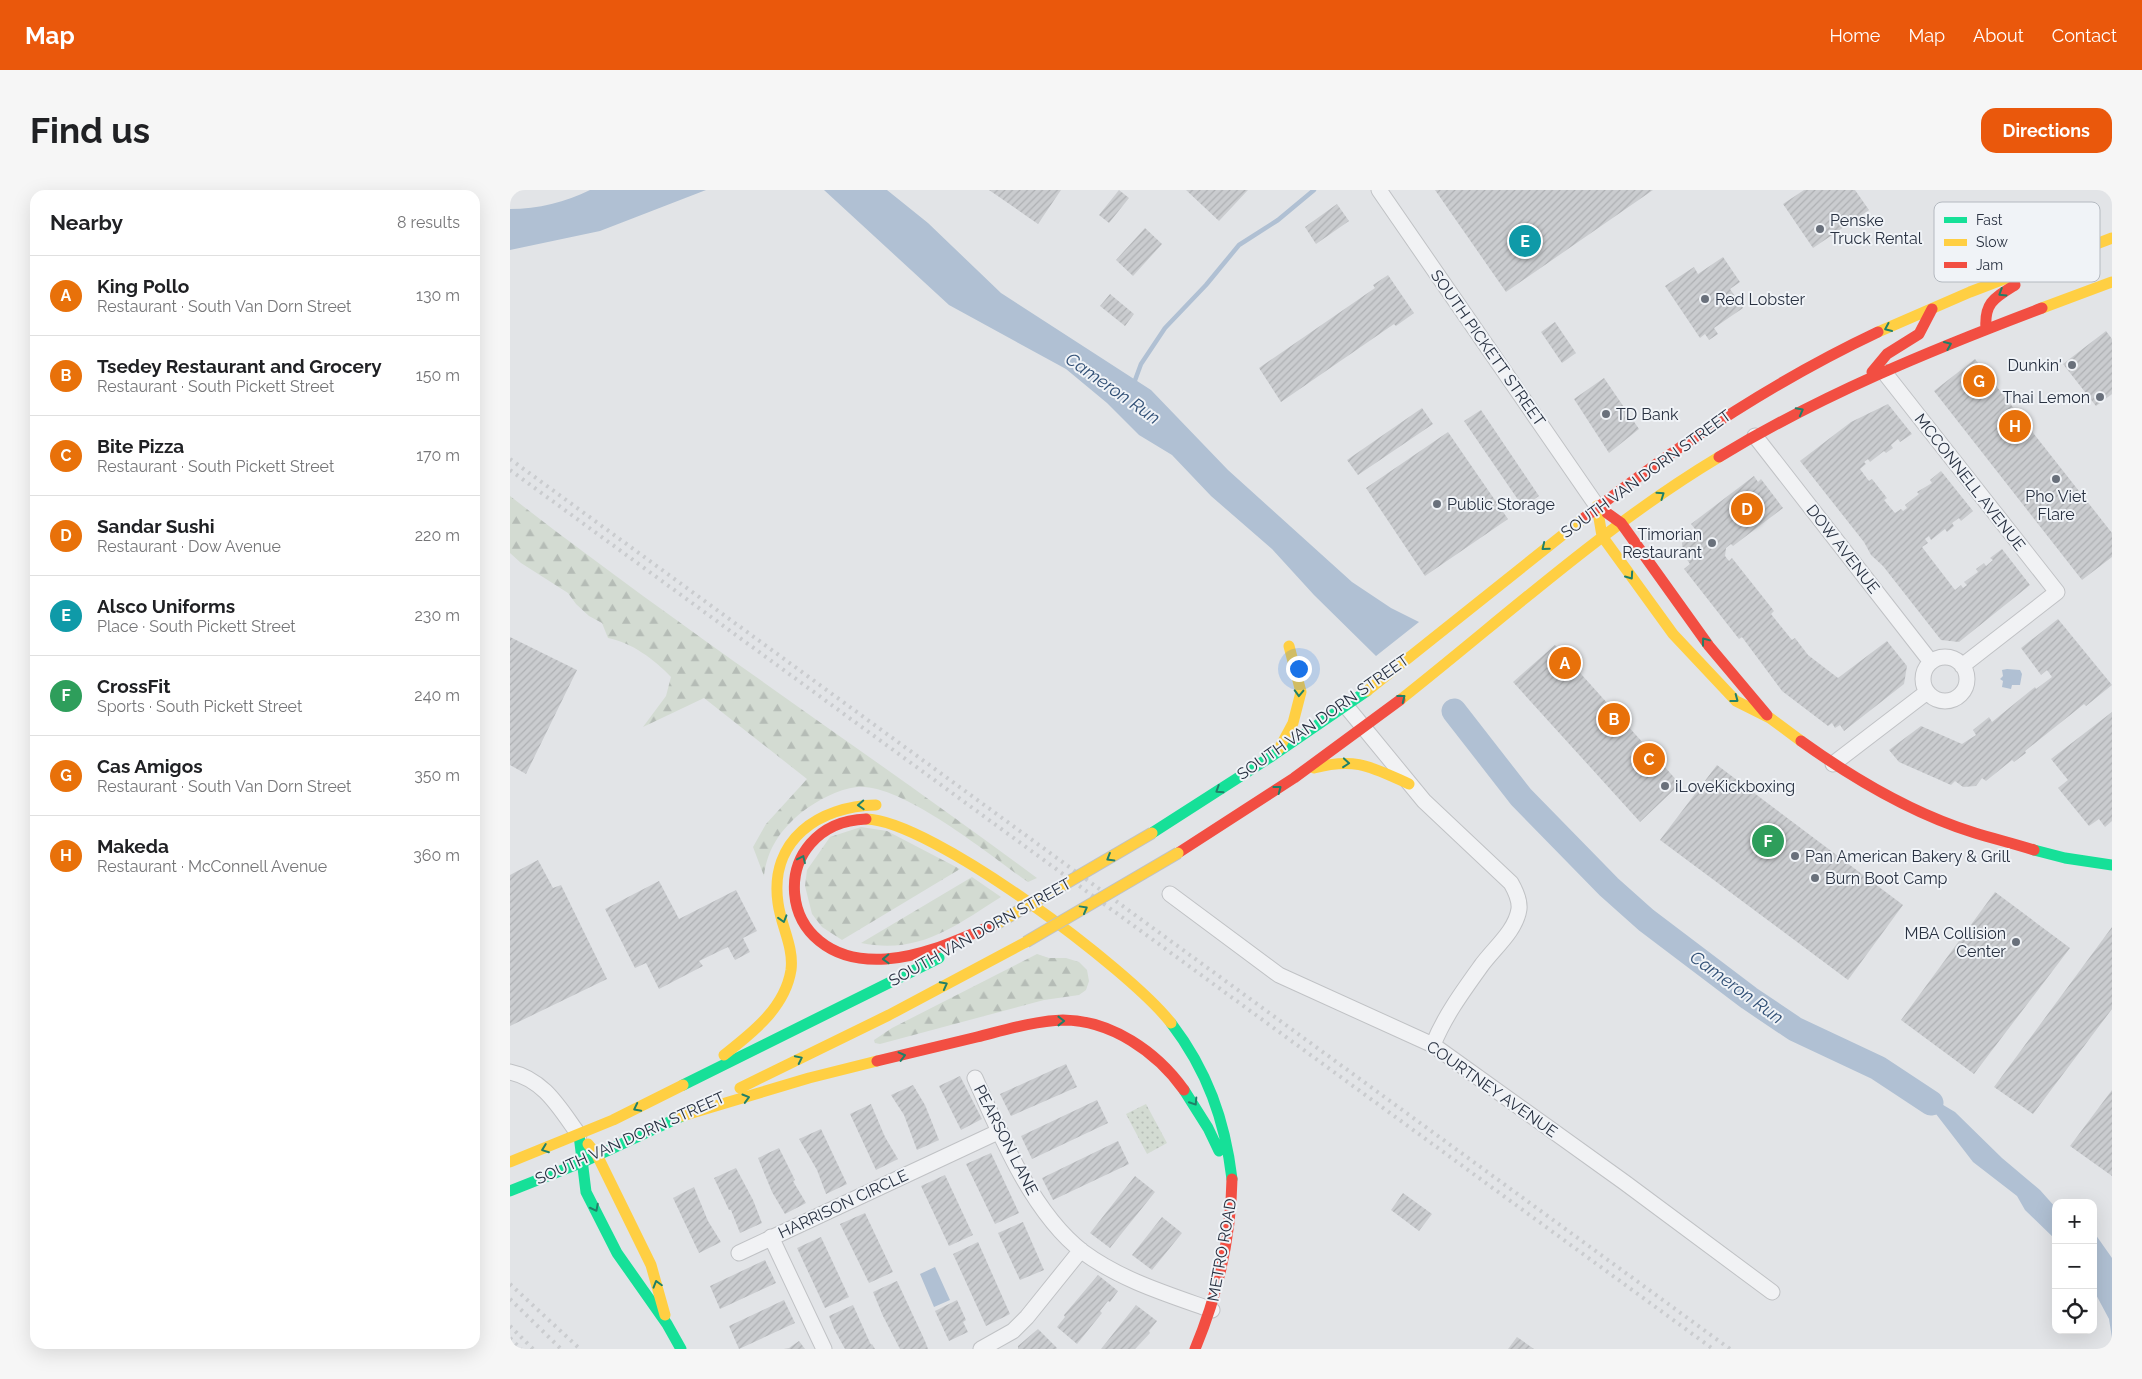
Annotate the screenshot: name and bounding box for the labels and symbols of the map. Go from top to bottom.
legend [1934,202,2100,282]
place label: Penske Truck Rental [1830,211,1923,248]
text: Fast [1976,212,2003,228]
pin: E [1509,222,1541,260]
marker: Penske Truck Rental [1814,223,1826,235]
text: Slow [1976,234,2008,250]
text: Jam [1976,257,2003,273]
street label: SOUTH PICKETT STREET [1427,266,1549,430]
one-way arrow [1998,287,2007,296]
place label: Red Lobster [1715,290,1805,309]
marker: Red Lobster [1699,293,1711,305]
one-way arrow [1884,321,1893,332]
one-way arrow [1943,341,1952,351]
water label: Cameron Run [1062,348,1164,428]
place label: Dunkin' [2007,356,2062,375]
marker: Dunkin' [2066,359,2078,371]
pin: G [1963,362,1995,400]
place label: Thai Lemon [2003,388,2090,407]
marker: Thai Lemon [2094,391,2106,403]
place label: TD Bank [1616,405,1679,424]
street label: SOUTH VAN DORN STREET [1557,406,1735,542]
pin: H [1999,407,2031,445]
marker: TD Bank [1600,408,1612,420]
one-way arrow [1795,408,1804,418]
street label: MCCONNELL AVENUE [1911,410,2030,554]
marker: Pho Viet Flare [2050,473,2062,485]
place label: Pho Viet Flare [2025,487,2087,524]
pin: D [1731,490,1763,528]
one-way arrow [1655,492,1665,501]
place label: Public Storage [1447,495,1555,514]
marker: Public Storage [1431,498,1443,510]
street label: DOW AVENUE [1802,501,1884,597]
place label: Timorian Restaurant [1622,525,1703,562]
marker: Timorian Restaurant [1706,537,1718,549]
one-way arrow [1542,542,1551,550]
one-way arrow [1624,571,1633,580]
one-way arrow [1702,637,1711,647]
pin: A [1549,644,1581,682]
street label: SOUTH VAN DORN STREET [1233,650,1413,784]
your location [1286,656,1312,682]
one-way arrow [1293,690,1304,698]
one-way arrow [1729,693,1739,702]
one-way arrow [1396,696,1405,704]
pin: B [1598,700,1630,738]
pin: C [1633,740,1665,778]
one-way arrow [1343,757,1351,768]
place label: iLoveKickboxing [1675,777,1795,796]
marker: iLoveKickboxing [1659,780,1671,792]
one-way arrow [1215,784,1224,793]
one-way arrow [1272,786,1282,795]
one-way arrow [857,800,864,810]
pin: F [1752,822,1784,860]
place label: Pan American Bakery & Grill [1805,847,2011,866]
marker: Pan American Bakery & Grill [1789,850,1801,862]
one-way arrow [1107,852,1116,862]
one-way arrow [795,855,806,864]
place label: Burn Boot Camp [1825,869,1948,888]
marker: Burn Boot Camp [1809,872,1821,884]
street label: SOUTH VAN DORN STREET [885,874,1075,990]
one-way arrow [1079,906,1088,916]
one-way arrow [778,915,788,923]
place label: MBA Collision Center [1904,924,2006,961]
marker: MBA Collision Center [2010,936,2022,948]
water label: Cameron Run [1686,946,1788,1028]
one-way arrow [881,954,889,965]
one-way arrow [939,981,948,991]
one-way arrow [1058,1016,1065,1026]
street label: COURTNEY AVENUE [1423,1037,1561,1141]
one-way arrow [898,1051,906,1061]
one-way arrow [794,1055,803,1065]
street label: PEARSON LANE [970,1082,1042,1199]
street label: SOUTH VAN DORN STREET [532,1087,728,1188]
one-way arrow [741,1093,749,1103]
one-way arrow [1188,1096,1197,1106]
one-way arrow [633,1102,642,1112]
one-way arrow [541,1143,550,1153]
street label: HARRISON CIRCLE [775,1165,911,1242]
street label: METRO ROAD [1204,1197,1240,1303]
one-way arrow [589,1203,599,1212]
one-way arrow [652,1281,662,1289]

